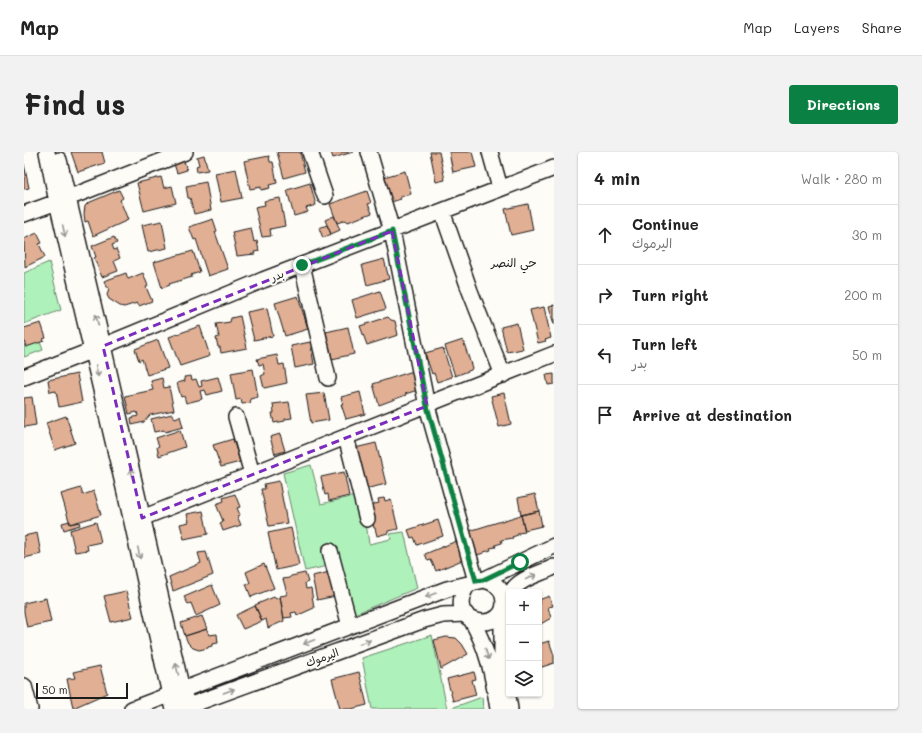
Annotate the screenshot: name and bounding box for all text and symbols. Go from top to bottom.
text: Map [20,15,59,40]
text: Map [743,18,772,37]
text: Layers [794,18,840,37]
text: Share [862,18,902,37]
button: Directions [789,85,898,124]
text: Find us [24,86,125,122]
text: 4 min [594,167,640,189]
text: Walk · 280 m [801,170,882,187]
text: Continue [632,214,699,234]
one-way arrow [61,224,69,237]
icon: ahead [594,224,616,246]
text: 30 m [852,226,882,243]
text: اليرموك [632,234,672,251]
district label: حي النصر [490,254,537,274]
route end [293,256,311,274]
street label: بدر [267,266,286,286]
icon: right [594,284,616,306]
text: Turn right [632,285,709,305]
text: 200 m [844,286,882,303]
one-way arrow [92,313,100,326]
text: Turn left [632,334,697,354]
icon: left [594,344,616,366]
text: 50 m [852,346,882,363]
text: بدر [632,354,647,371]
one-way arrow [93,365,101,378]
icon: arrive [594,404,616,426]
text: Arrive at destination [632,405,792,425]
one-way arrow [127,467,135,480]
one-way arrow [135,546,143,559]
route start [511,553,529,571]
one-way arrow [524,573,536,581]
map controls [506,589,542,697]
button: + [506,589,542,625]
one-way arrow [425,592,437,600]
button: − [506,625,542,661]
one-way arrow [358,637,370,645]
one-way arrow [304,638,316,646]
street label: اليرموك [303,644,341,671]
one-way arrow [484,648,491,661]
button: layers [506,661,542,697]
one-way arrow [172,662,180,675]
scale bar [36,681,128,700]
text: 50 m [42,682,68,697]
one-way arrow [223,686,235,694]

